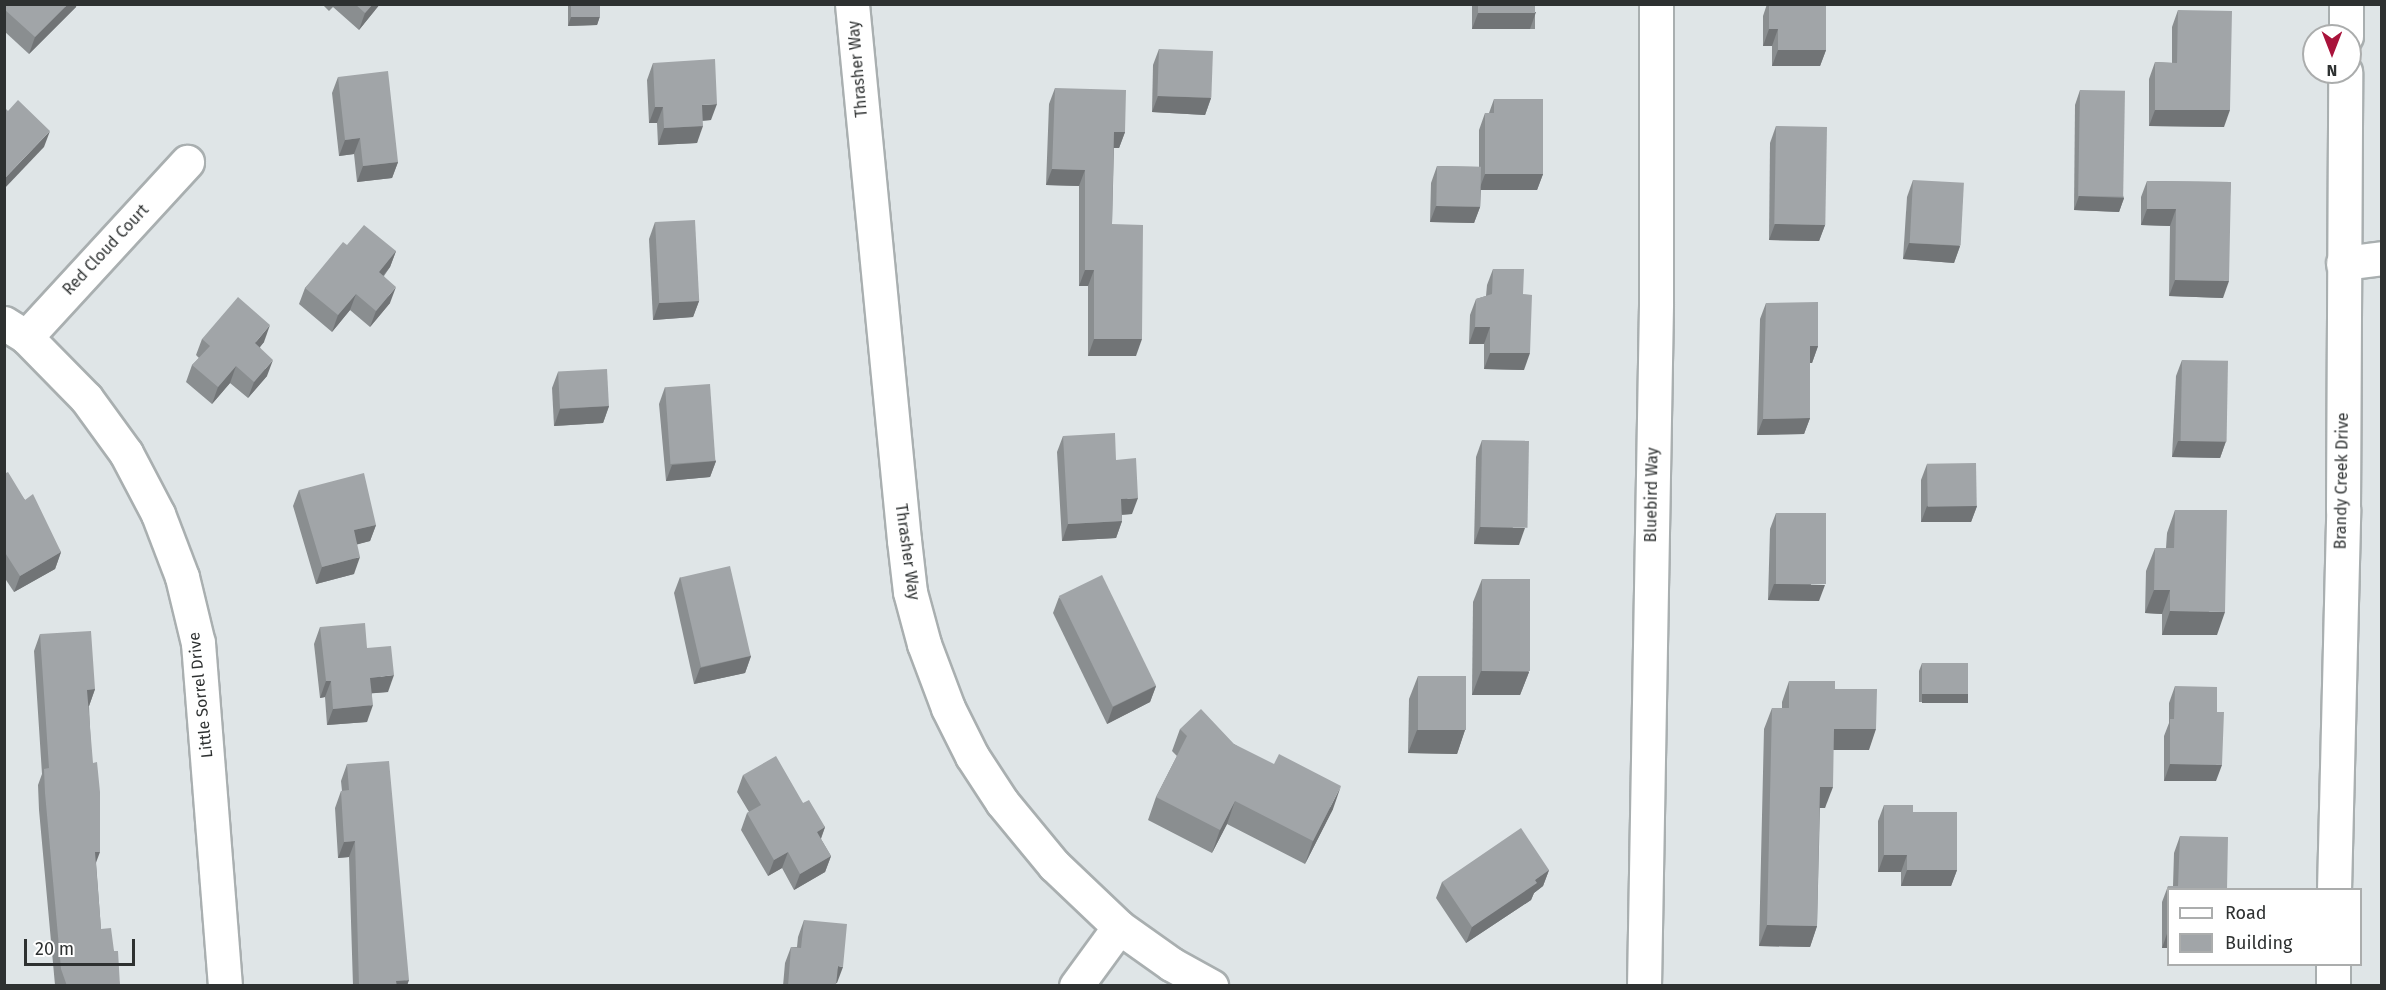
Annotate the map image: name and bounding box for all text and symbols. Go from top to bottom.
street label: Thrasher Way [844,20,872,118]
north arrow [2302,24,2362,84]
text: N [2327,61,2337,80]
street label: Red Cloud Court [59,201,153,299]
street label: Brandy Creek Drive [2331,412,2353,550]
street label: Bluebird Way [1642,447,1662,543]
street label: Thrasher Way [891,503,923,601]
street label: Little Sorrel Drive [185,631,217,759]
legend [2167,888,2362,966]
text: Road [2225,902,2267,924]
scale bar [27,927,138,965]
text: Building [2225,932,2292,954]
text: 20 m [35,938,74,960]

